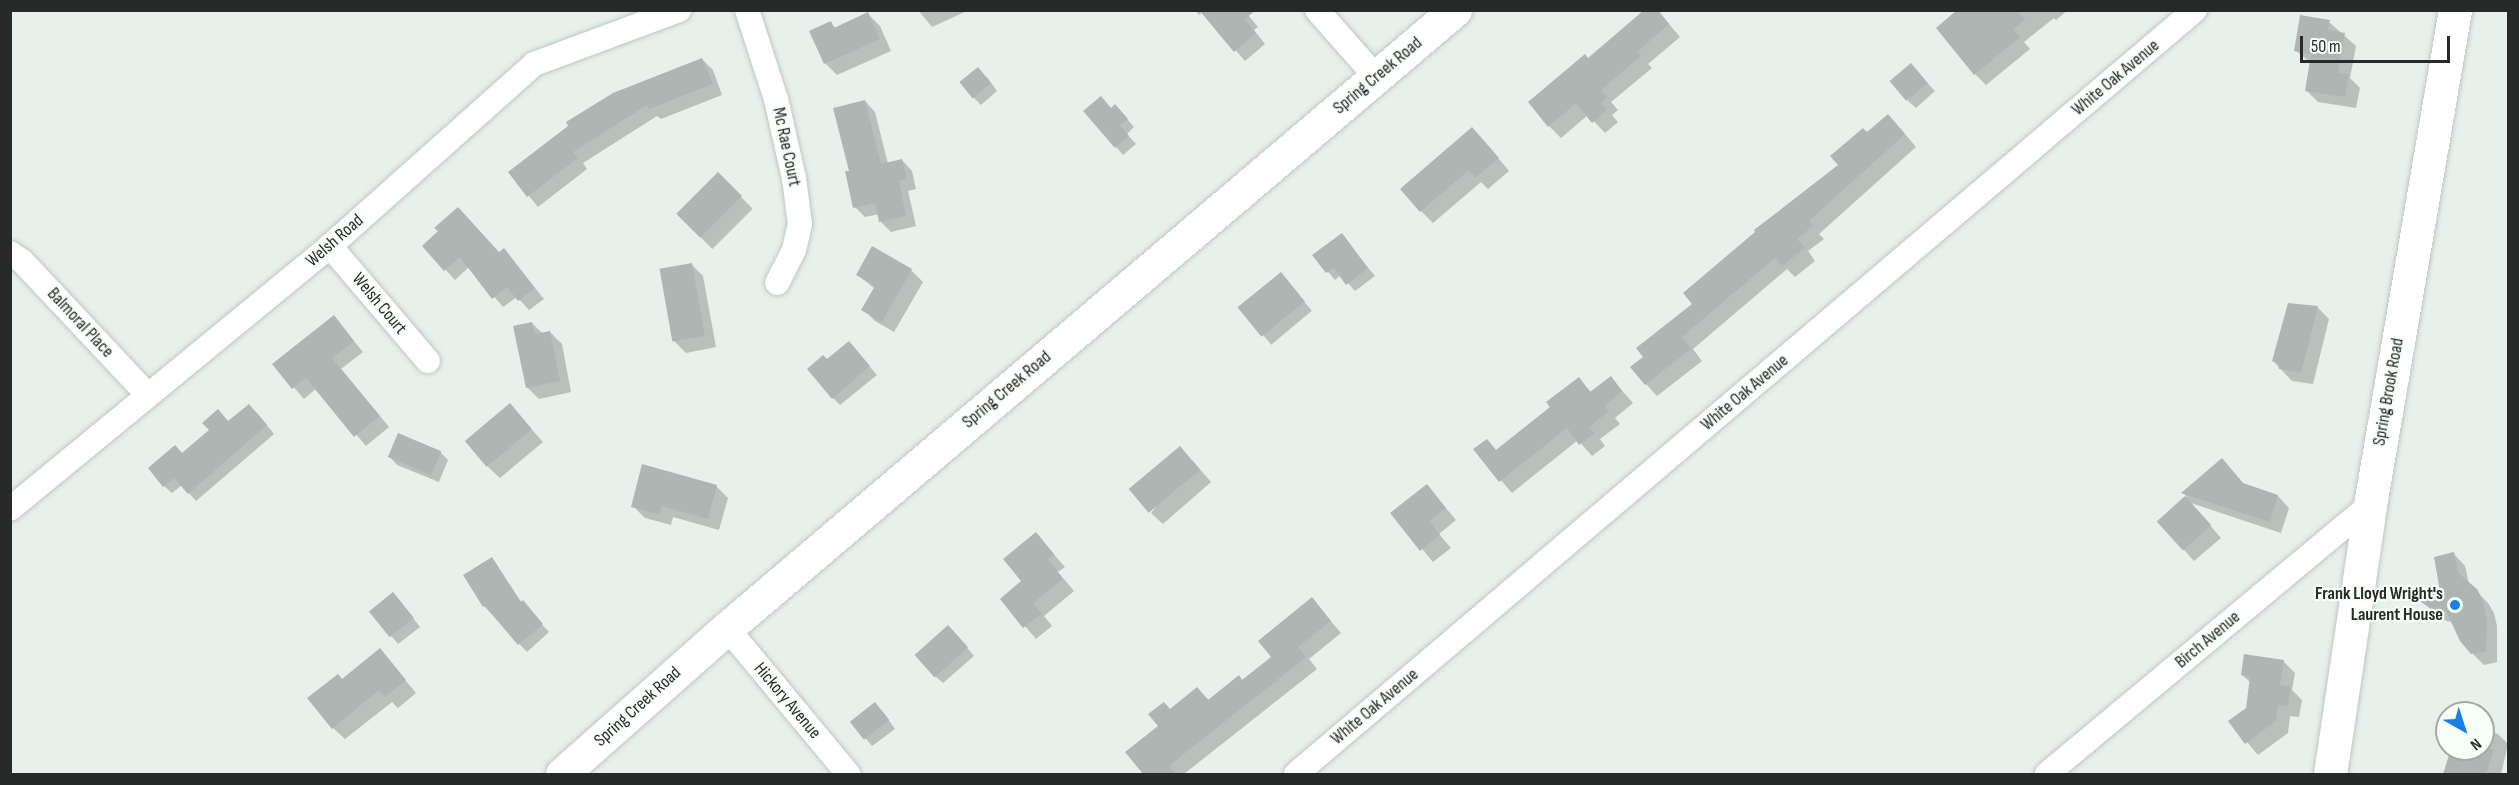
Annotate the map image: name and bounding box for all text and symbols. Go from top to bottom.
scale bar [2303,24,2453,62]
street label: Spring Creek Road [1329,33,1427,119]
street label: White Oak Avenue [2068,35,2164,121]
text: 50 m [2311,36,2341,57]
street label: Mc Rae Court [767,105,805,189]
street label: Welsh Road [302,210,368,272]
street label: Welsh Court [347,269,411,339]
street label: Balmoral Place [42,284,118,362]
street label: Spring Brook Road [2369,336,2409,448]
street label: Spring Creek Road [958,347,1056,433]
street label: White Oak Avenue [1697,350,1793,436]
place label: Frank Lloyd Wright's Laurent House [2315,584,2443,626]
marker: Frank Lloyd Wright's Laurent House [2448,598,2462,612]
street label: Birch Avenue [2171,607,2245,673]
street label: Hickory Avenue [749,658,825,744]
street label: Spring Creek Road [590,662,686,752]
street label: White Oak Avenue [1327,664,1423,750]
north arrow [2435,701,2495,761]
text: N [2466,734,2485,754]

